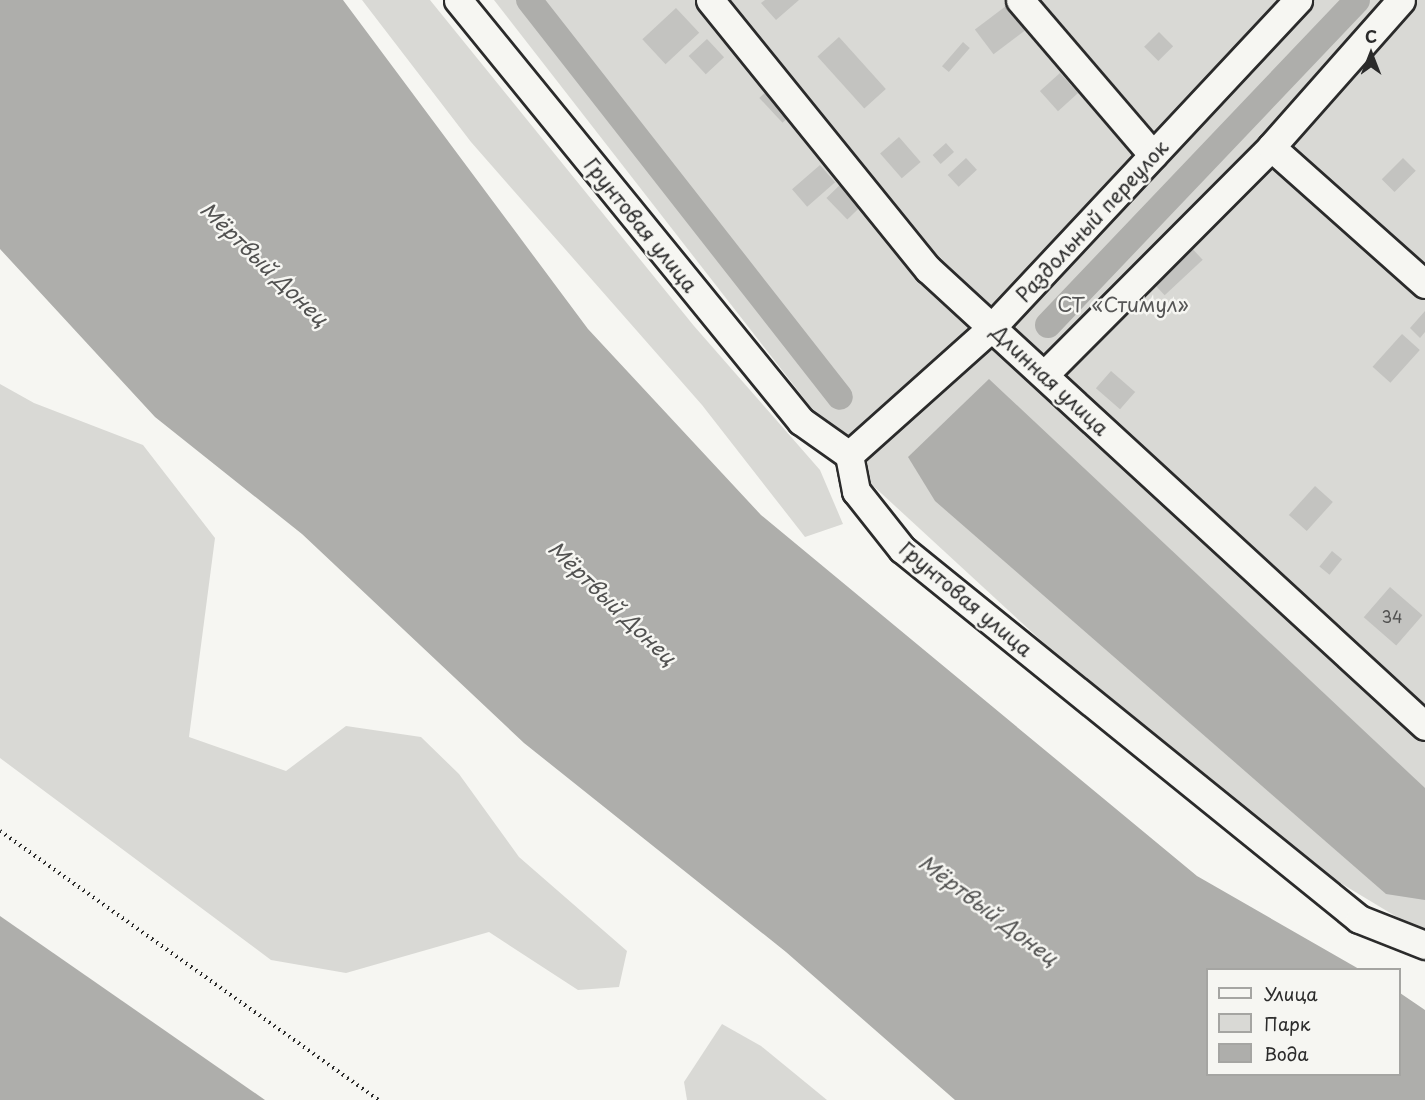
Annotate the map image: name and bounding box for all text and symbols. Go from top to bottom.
north arrow [1341,24,1401,84]
text: С [1365,24,1377,48]
street label: Раздольный переулок [1011,135,1173,307]
street label: Грунтовая улица [579,153,703,297]
water label: Мёртвый Донец [196,196,334,330]
park label: СТ «Стимул» [1057,292,1189,316]
street label: Длинная улица [986,319,1114,441]
water label: Мёртвый Донец [544,535,682,669]
street label: Грунтовая улица [894,536,1038,662]
house number: 34 [1381,606,1403,626]
water label: Мёртвый Донец [915,849,1063,969]
legend [1206,968,1401,1076]
text: Улица [1264,980,1318,1007]
text: Парк [1264,1010,1310,1037]
text: Вода [1264,1040,1309,1067]

